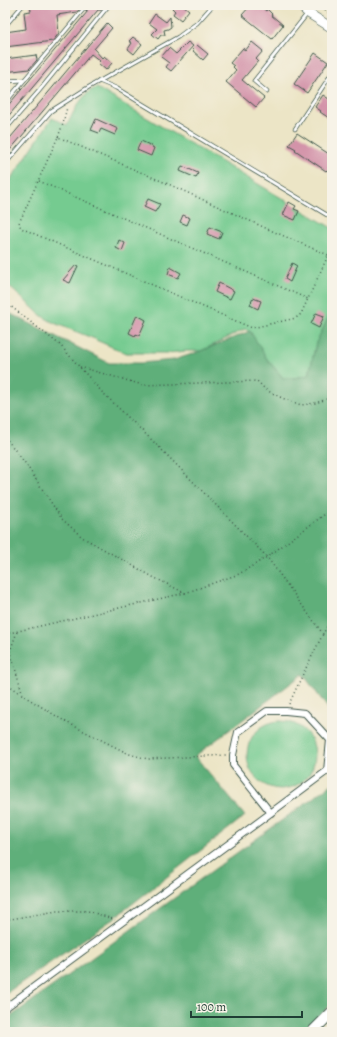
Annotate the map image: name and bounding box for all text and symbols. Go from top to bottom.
scale bar [191,993,302,1019]
text: 100 m [197,999,226,1015]

